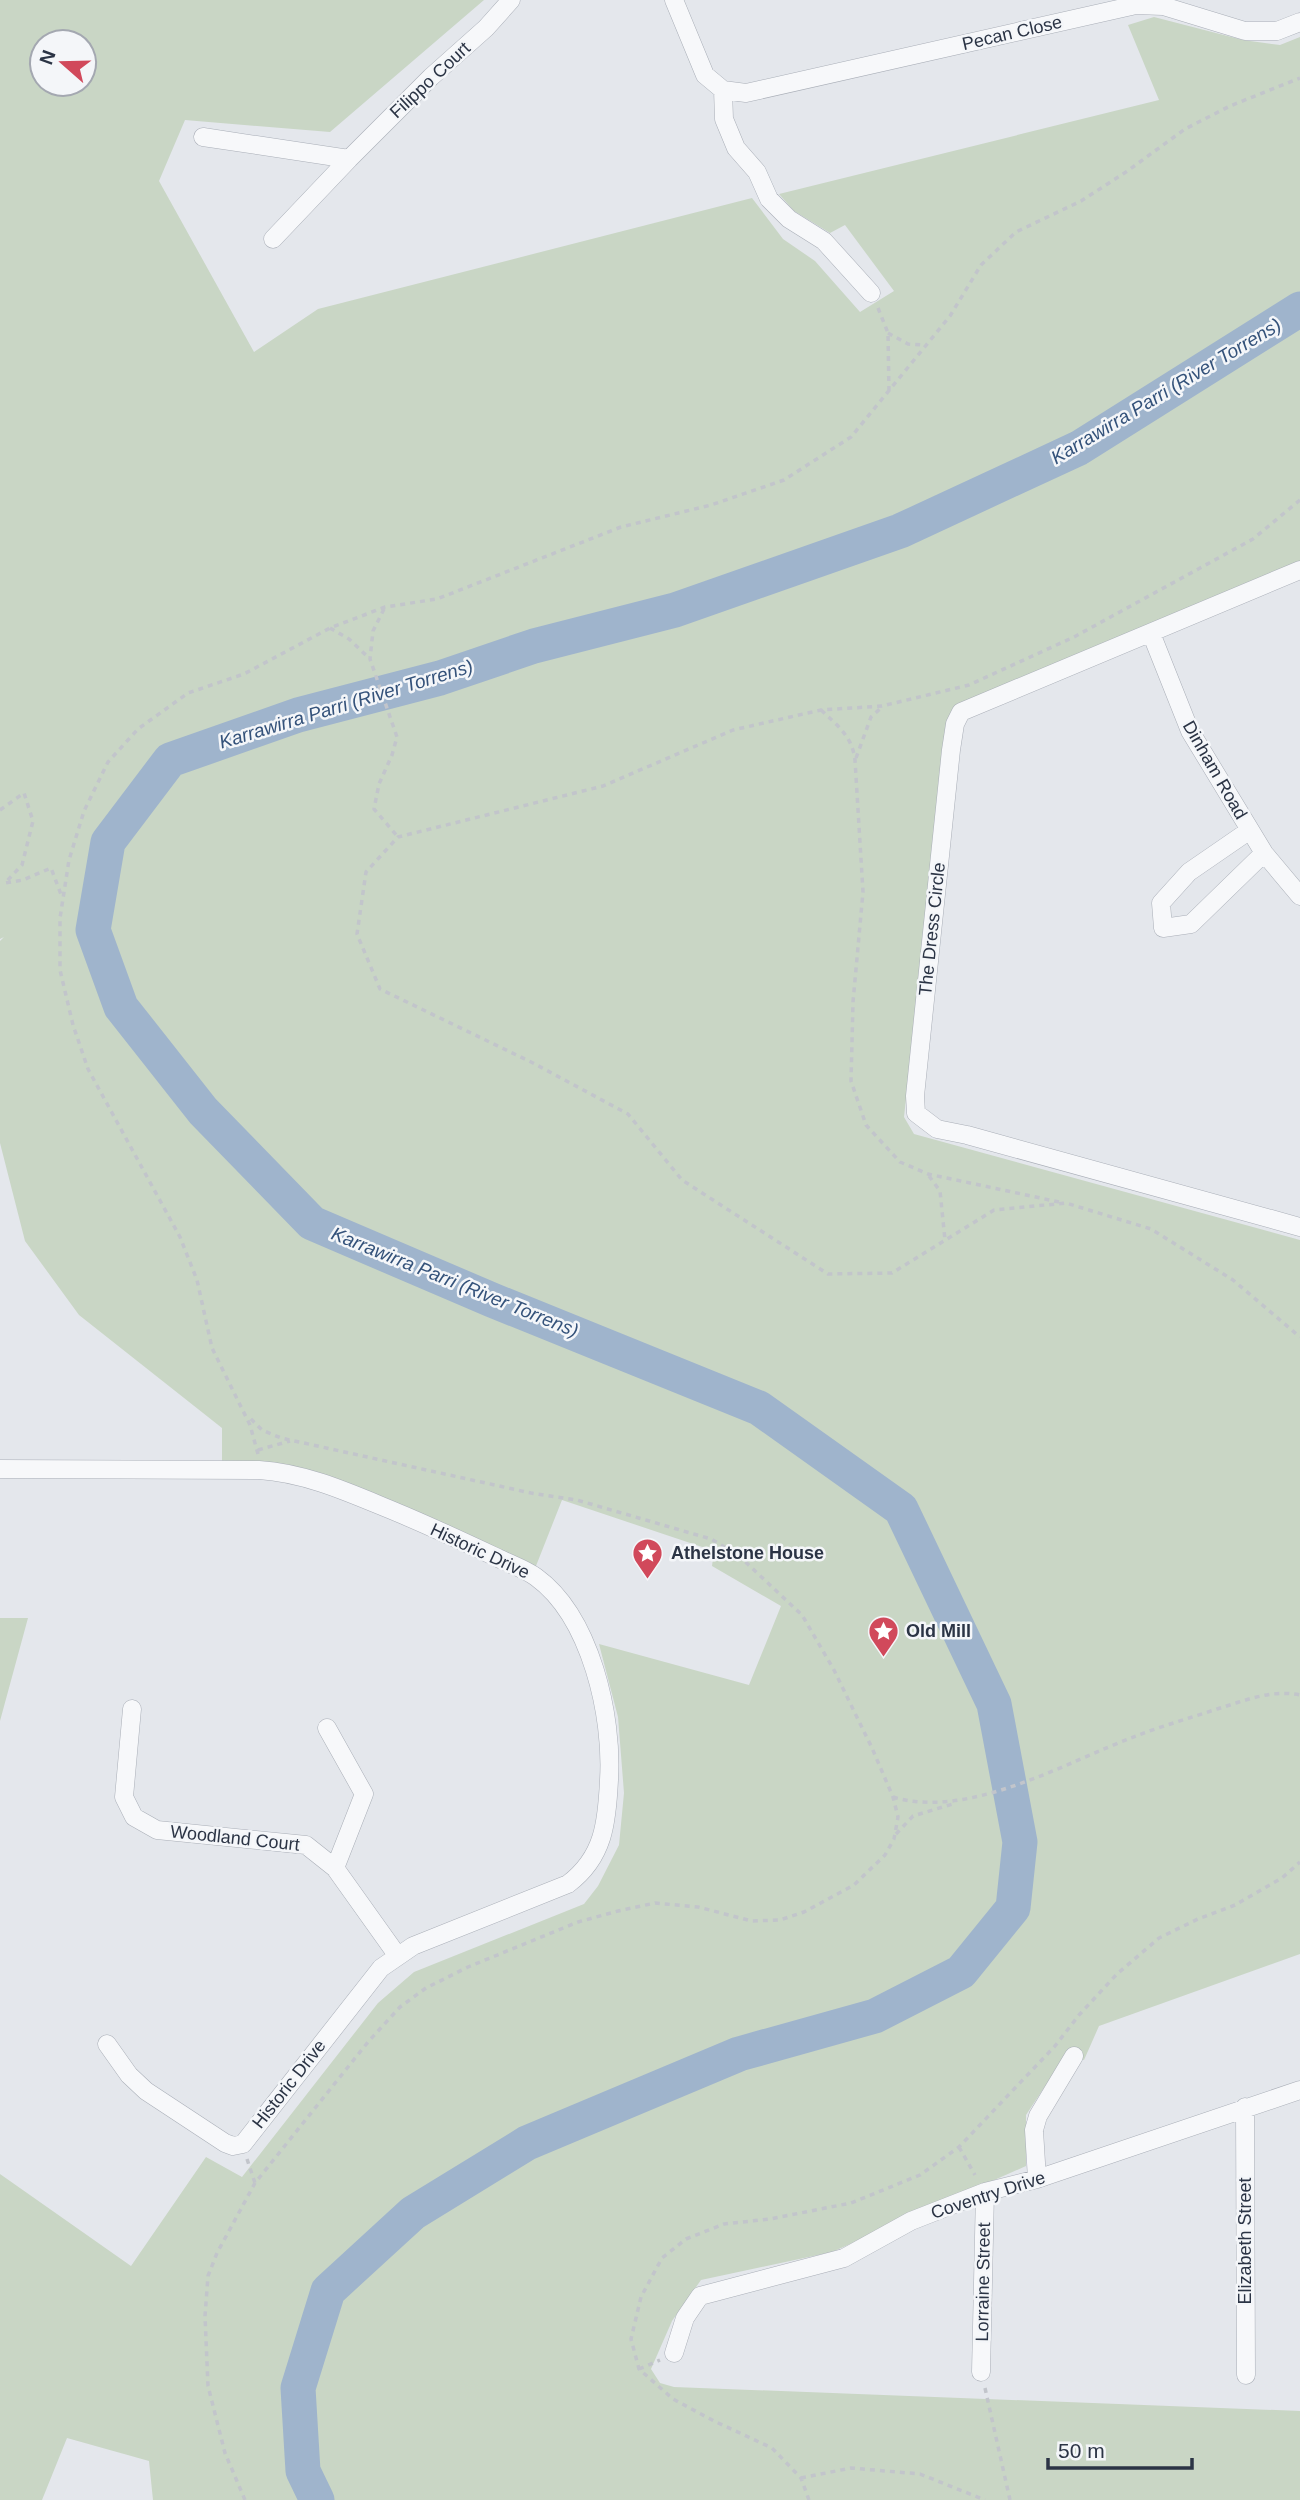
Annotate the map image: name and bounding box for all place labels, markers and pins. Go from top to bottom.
place icon: Athelstone House [631,1536,665,1580]
place label: Athelstone House [671,1543,824,1563]
place icon: Old Mill [866,1614,900,1658]
place label: Old Mill [906,1621,971,1641]

